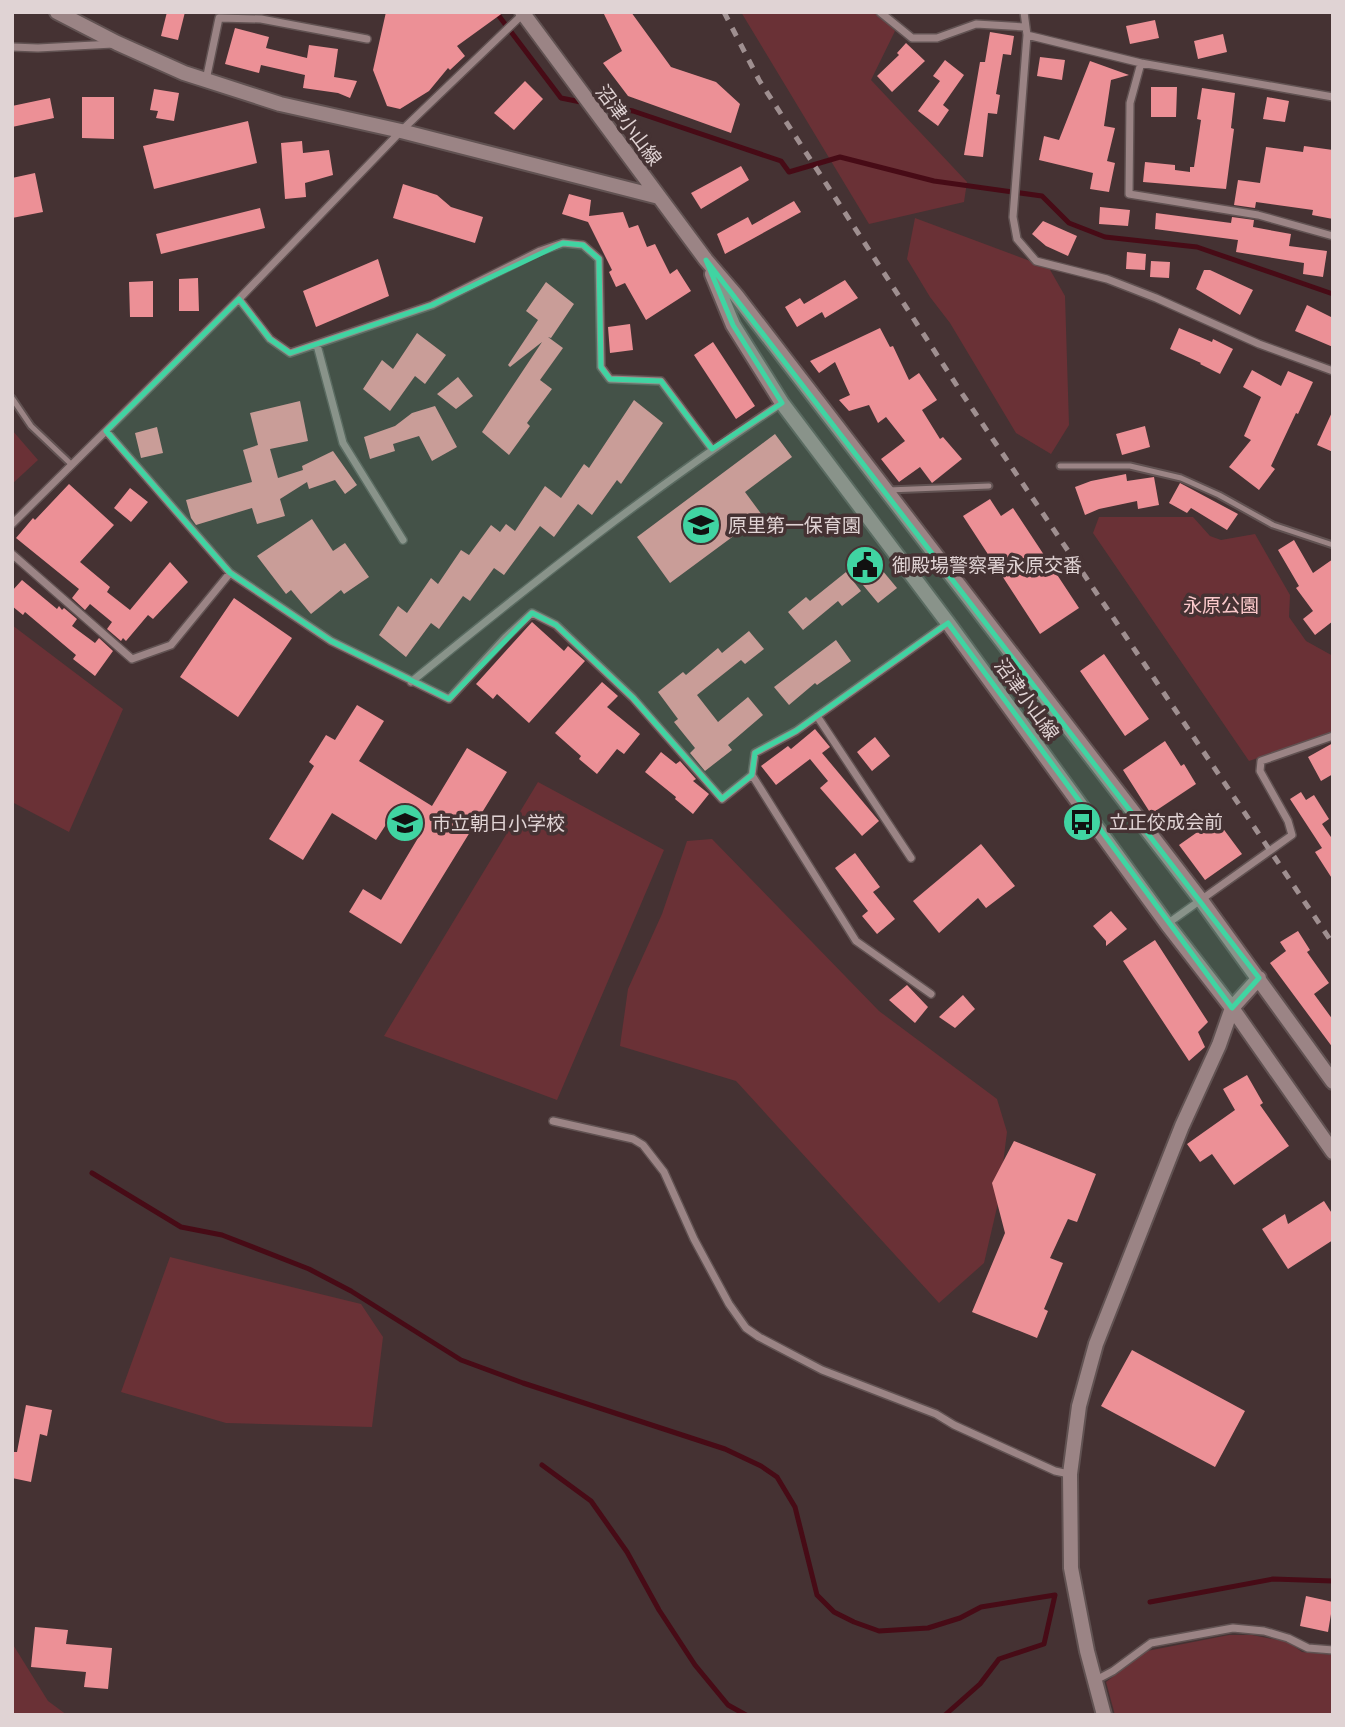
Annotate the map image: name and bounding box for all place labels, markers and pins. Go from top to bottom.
school or university icon: 原里第一保育園 [680,504,722,546]
place label: 原里第一保育園 [728,514,861,536]
public building icon: 御殿場警察署永原交番 [844,544,886,586]
place label: 御殿場警察署永原交番 [892,554,1082,576]
bus stop icon: 立正佼成会前 [1061,801,1103,843]
school or university icon: 市立朝日小学校 [384,802,426,844]
place label: 立正佼成会前 [1109,811,1223,833]
place label: 市立朝日小学校 [432,812,565,834]

